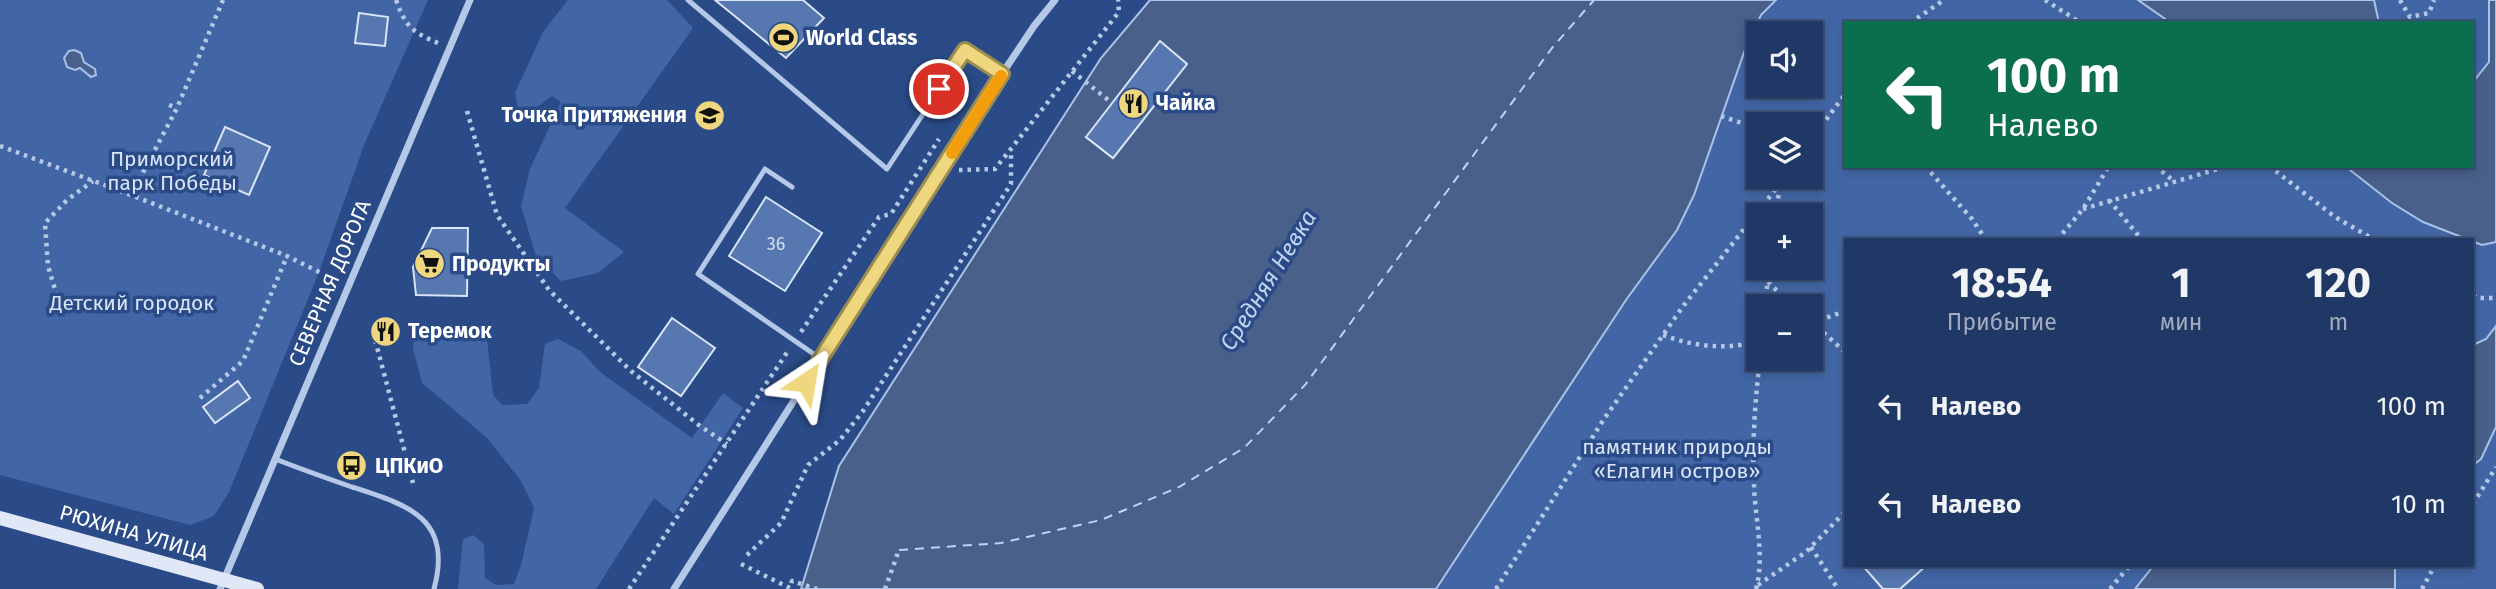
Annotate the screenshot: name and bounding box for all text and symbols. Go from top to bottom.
sports icon: World Class [766,21,800,55]
map controls [1746,21,1823,371]
button: sound [1746,21,1823,98]
place label: World Class [806,25,917,51]
text: 100 m [1987,46,2120,105]
icon: left [1872,49,1963,140]
pin [909,59,969,119]
icon: arrive [920,70,958,108]
restaurant icon: Чайка [1116,86,1150,120]
place label: Чайка [1156,90,1216,116]
school or university icon: Точка Притяжения [693,98,727,132]
place label: Точка Притяжения [502,102,687,128]
text: Налево [1987,106,2099,144]
button: layers [1746,112,1823,189]
park label: Приморский парк Победы [107,146,237,196]
street label: СЕВЕРНАЯ ДОРОГА [283,196,377,370]
button: + [1746,203,1823,280]
water label: Средняя Невка [1214,205,1322,355]
house number: 36 [767,233,785,255]
supermarket icon: Продукты [412,247,446,281]
place label: Продукты [452,251,550,277]
text: 18:54 [1952,258,2052,308]
text: 1 [2171,258,2191,308]
text: 120 [2305,258,2371,308]
park label: Детский городок [49,290,214,316]
button: − [1746,294,1823,371]
text: Прибытие [1947,308,2057,336]
text: мин [2160,308,2203,336]
text: m [2328,308,2348,336]
restaurant icon: Теремок [368,314,402,348]
place label: Теремок [408,318,492,344]
position arrow [769,345,843,419]
icon: left [1872,387,1910,425]
text: Налево [1931,391,2021,422]
text: 100 m [2377,391,2446,422]
park label: памятник природы «Елагин остров» [1582,434,1772,484]
bus stop icon: ЦПКиО [335,449,369,483]
place label: ЦПКиО [375,453,443,479]
icon: left [1872,485,1910,523]
text: Налево [1931,489,2021,520]
text: 10 m [2391,489,2446,520]
street label: РЮХИНА УЛИЦА [57,499,211,567]

